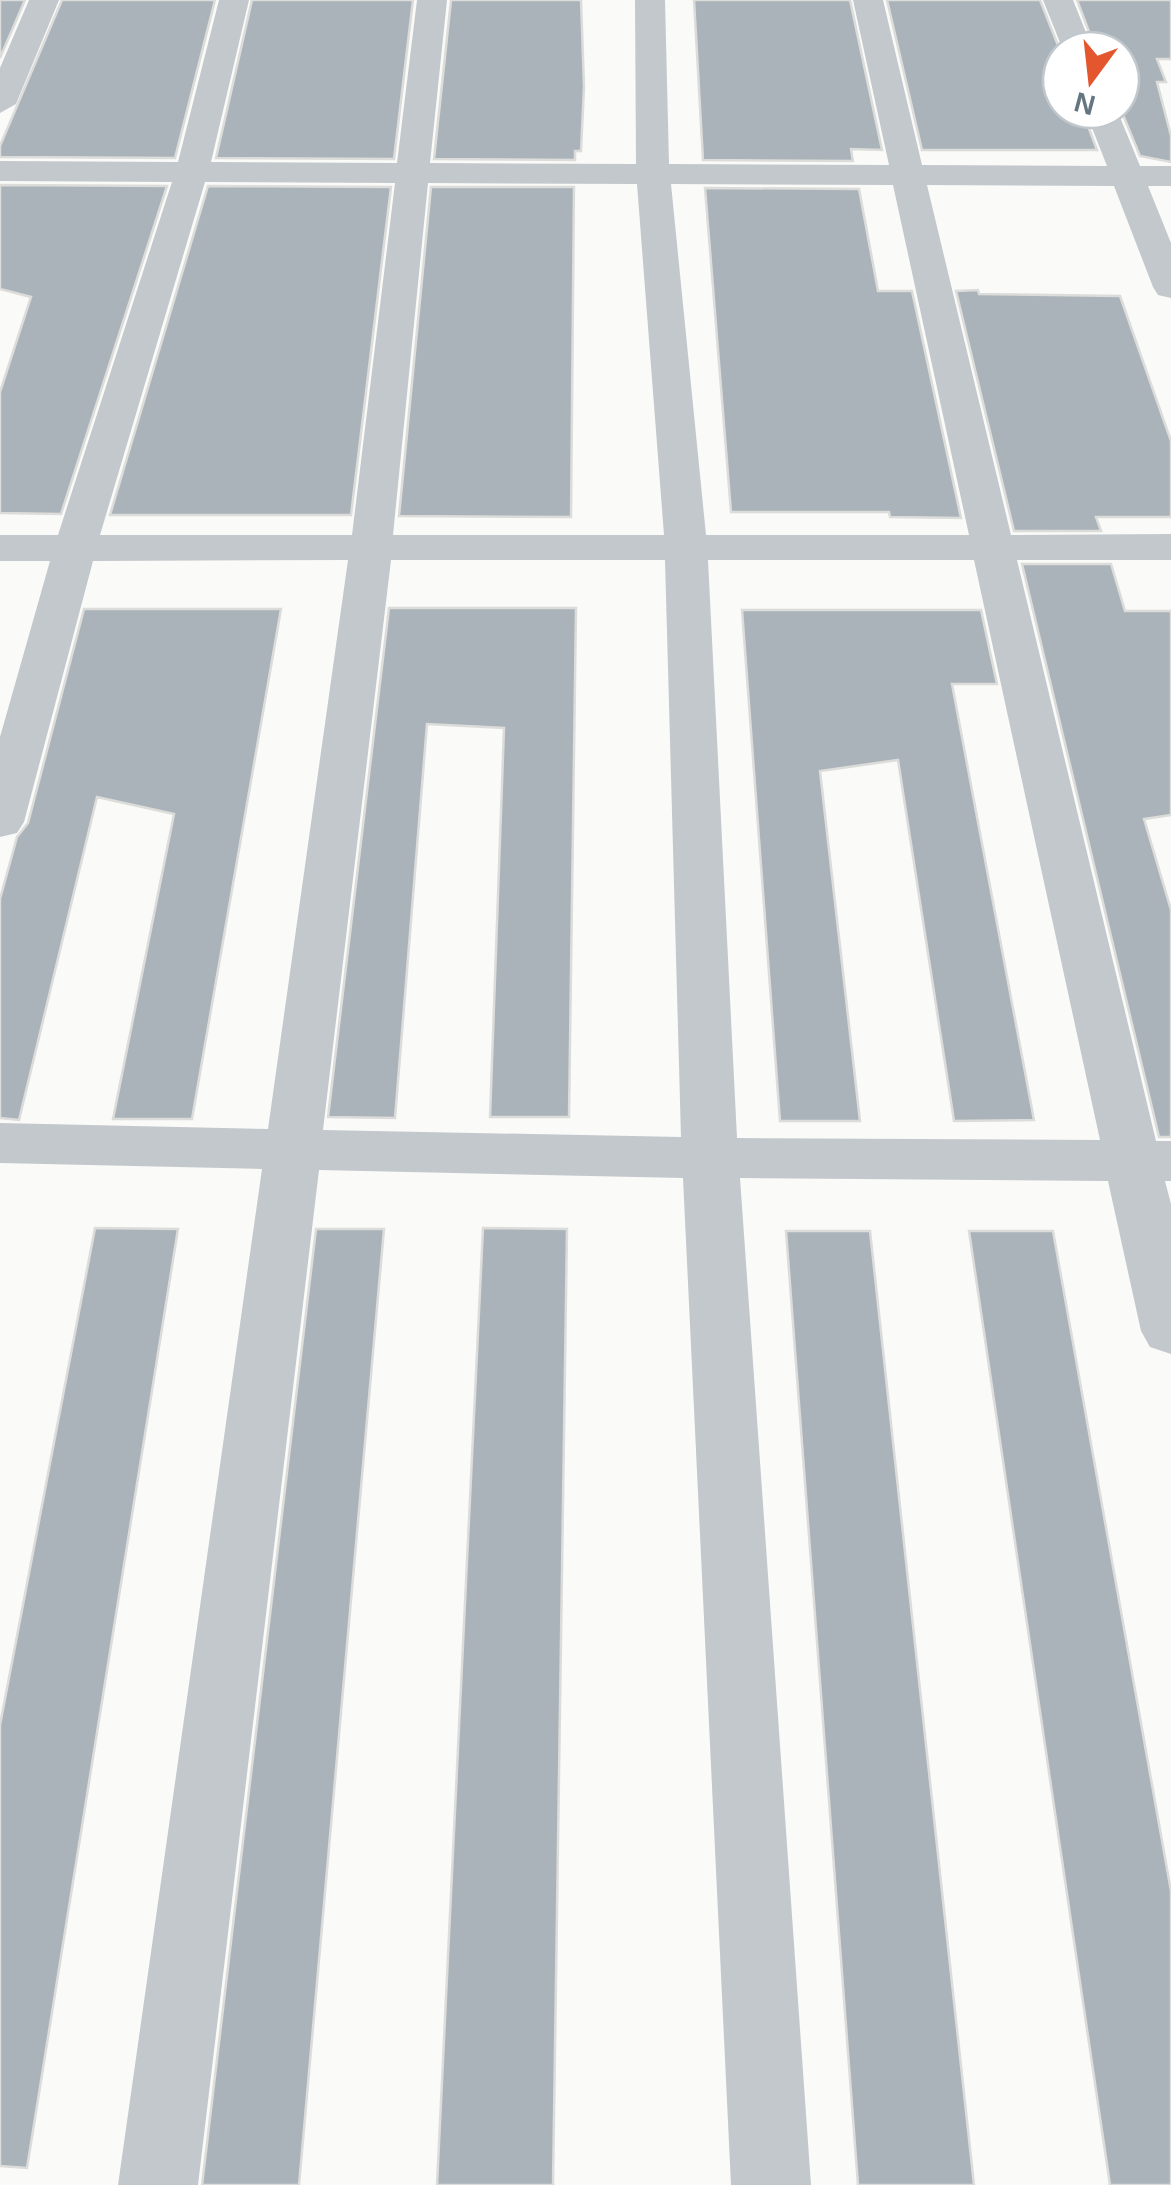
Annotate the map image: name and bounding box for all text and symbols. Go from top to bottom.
north arrow [1041,30,1141,130]
text: N [1071,86,1098,121]

